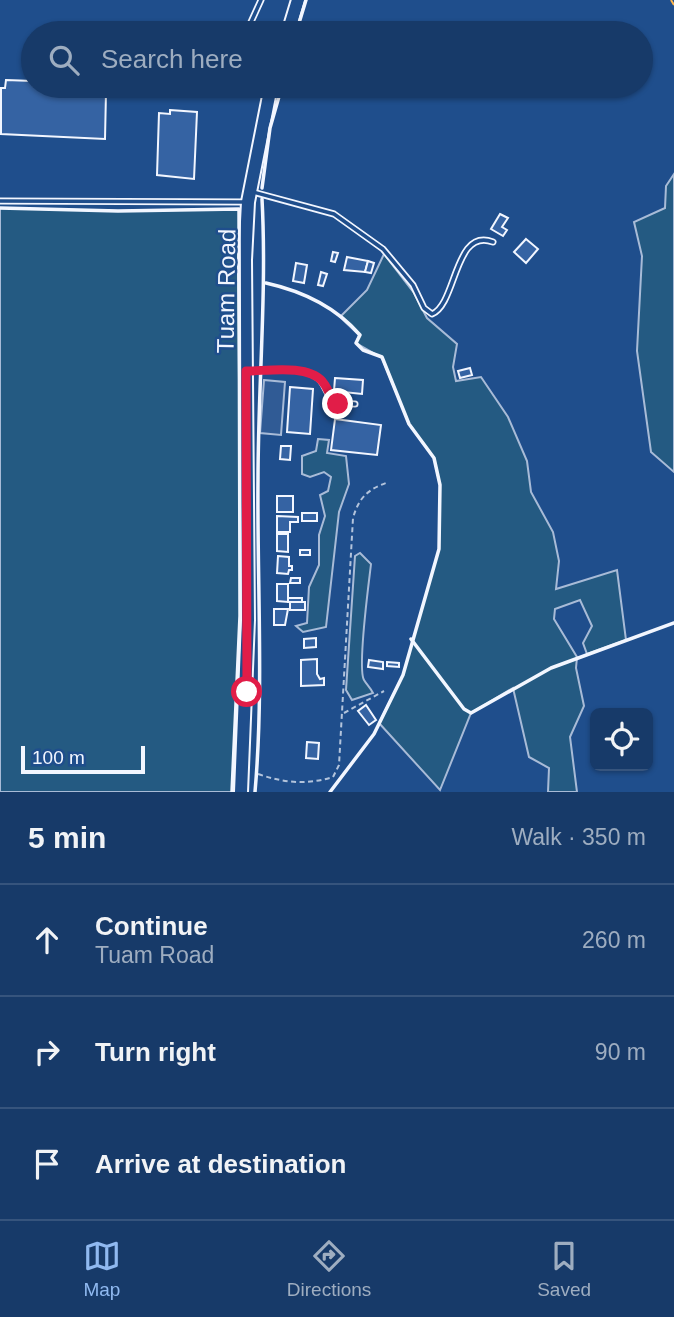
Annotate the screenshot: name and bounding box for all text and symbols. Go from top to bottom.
search box [21,21,653,98]
icon: search [45,41,83,79]
text: Search here [101,44,243,74]
street label: Tuam Road [211,229,241,353]
route end [322,388,353,419]
route start [231,676,262,707]
map controls [590,708,653,771]
button: locate [590,708,653,771]
scale bar [21,743,145,775]
text: 100 m [32,747,85,768]
text: 5 min [28,821,106,854]
text: Walk · 350 m [511,824,646,850]
text: Continue [95,911,208,941]
icon: ahead [28,921,66,959]
text: 260 m [582,927,646,953]
text: Tuam Road [95,942,214,968]
icon: right [28,1033,66,1071]
text: Turn right [95,1037,216,1067]
text: 90 m [595,1039,646,1065]
icon: arrive [28,1145,66,1183]
text: Arrive at destination [95,1149,346,1179]
tab: Map [83,1237,121,1301]
tab: Directions [287,1237,371,1301]
tab: Saved [537,1237,591,1301]

